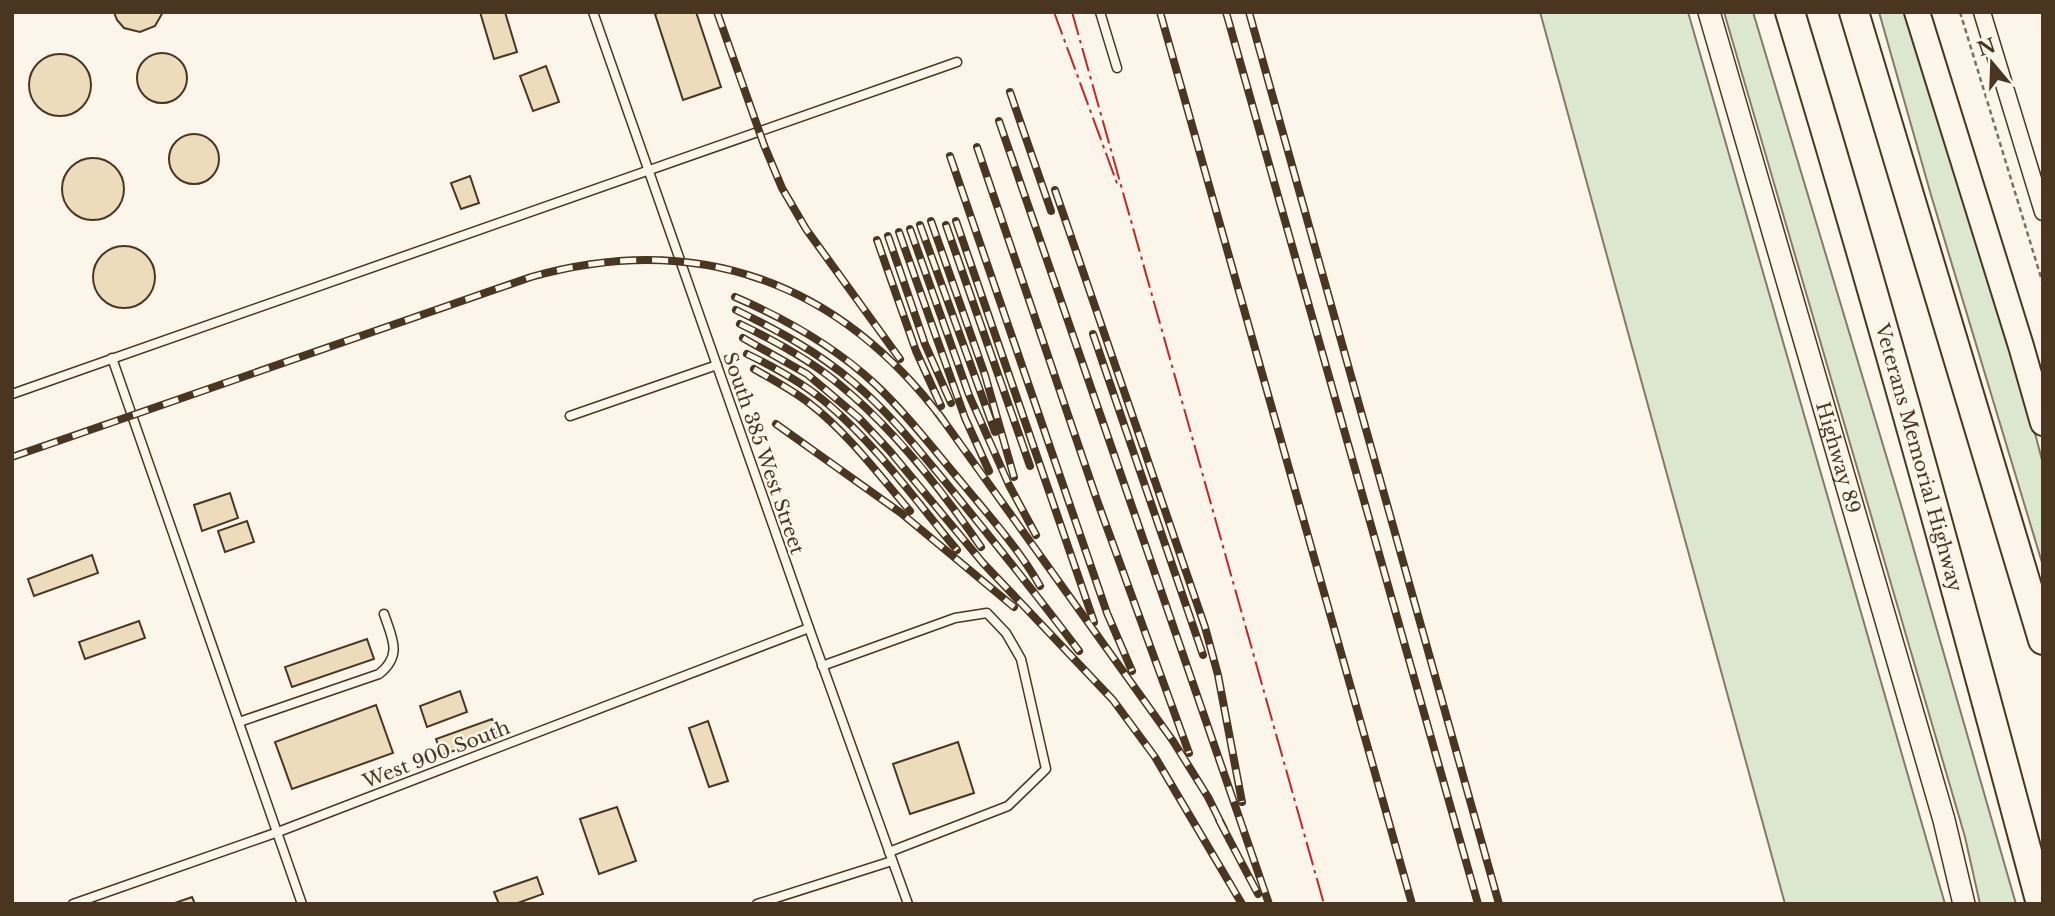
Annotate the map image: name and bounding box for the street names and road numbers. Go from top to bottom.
street label: Veterans Memorial Highway [1870,320,1967,594]
street label: South 385 West Street [718,349,809,558]
street label: Highway 89 [1811,399,1865,516]
street label: West 900 South [359,716,513,793]

